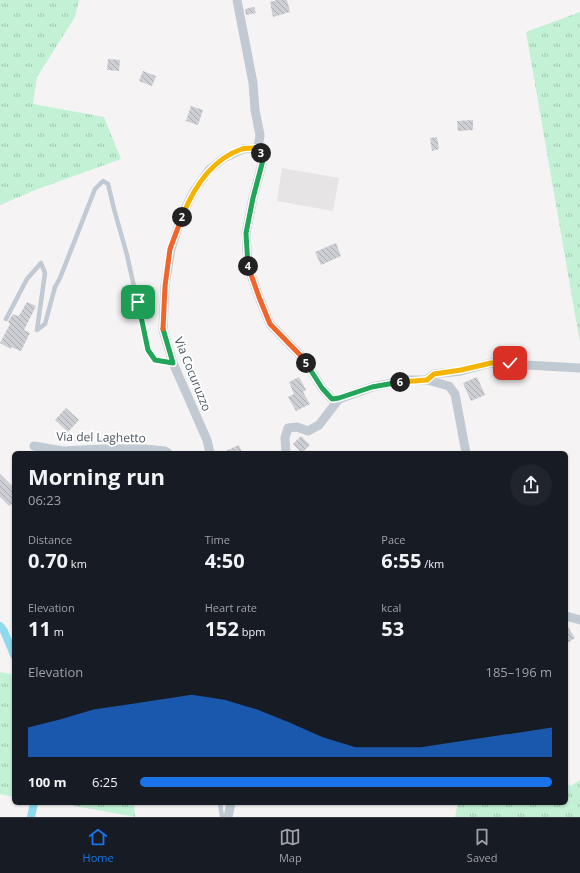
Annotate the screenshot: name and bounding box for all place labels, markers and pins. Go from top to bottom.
pin: 3 [251,143,271,163]
pin: 2 [172,207,192,227]
pin: 4 [238,256,258,276]
pin [121,285,155,319]
pin [493,346,527,380]
pin: 5 [296,353,316,373]
pin: 6 [390,372,410,392]

